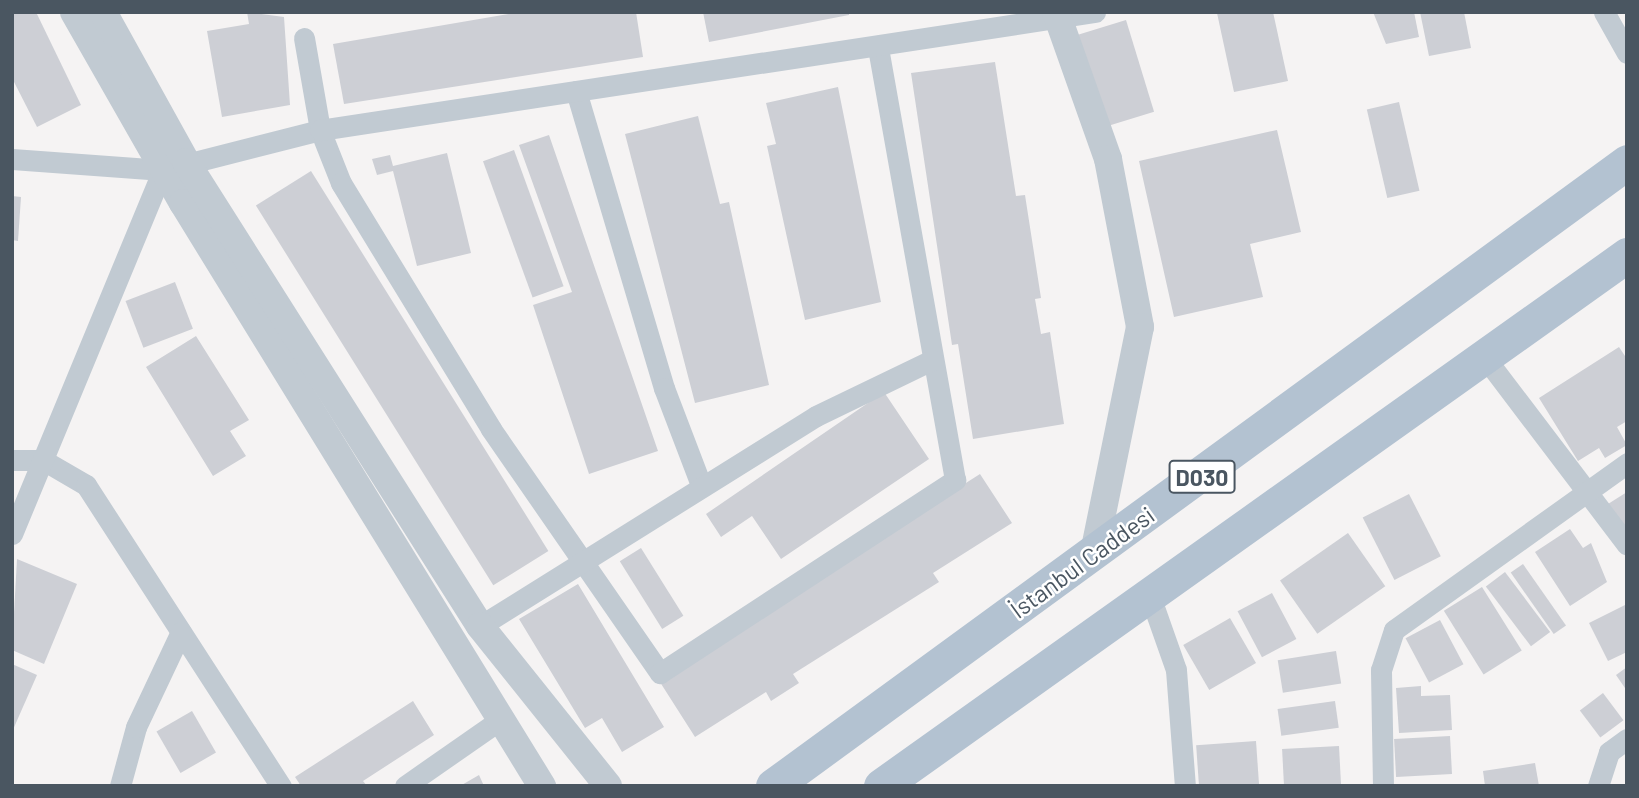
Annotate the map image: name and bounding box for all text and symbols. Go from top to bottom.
road number: D030 [1167,457,1237,496]
street label: İstanbul Caddesi [1004,500,1160,624]

